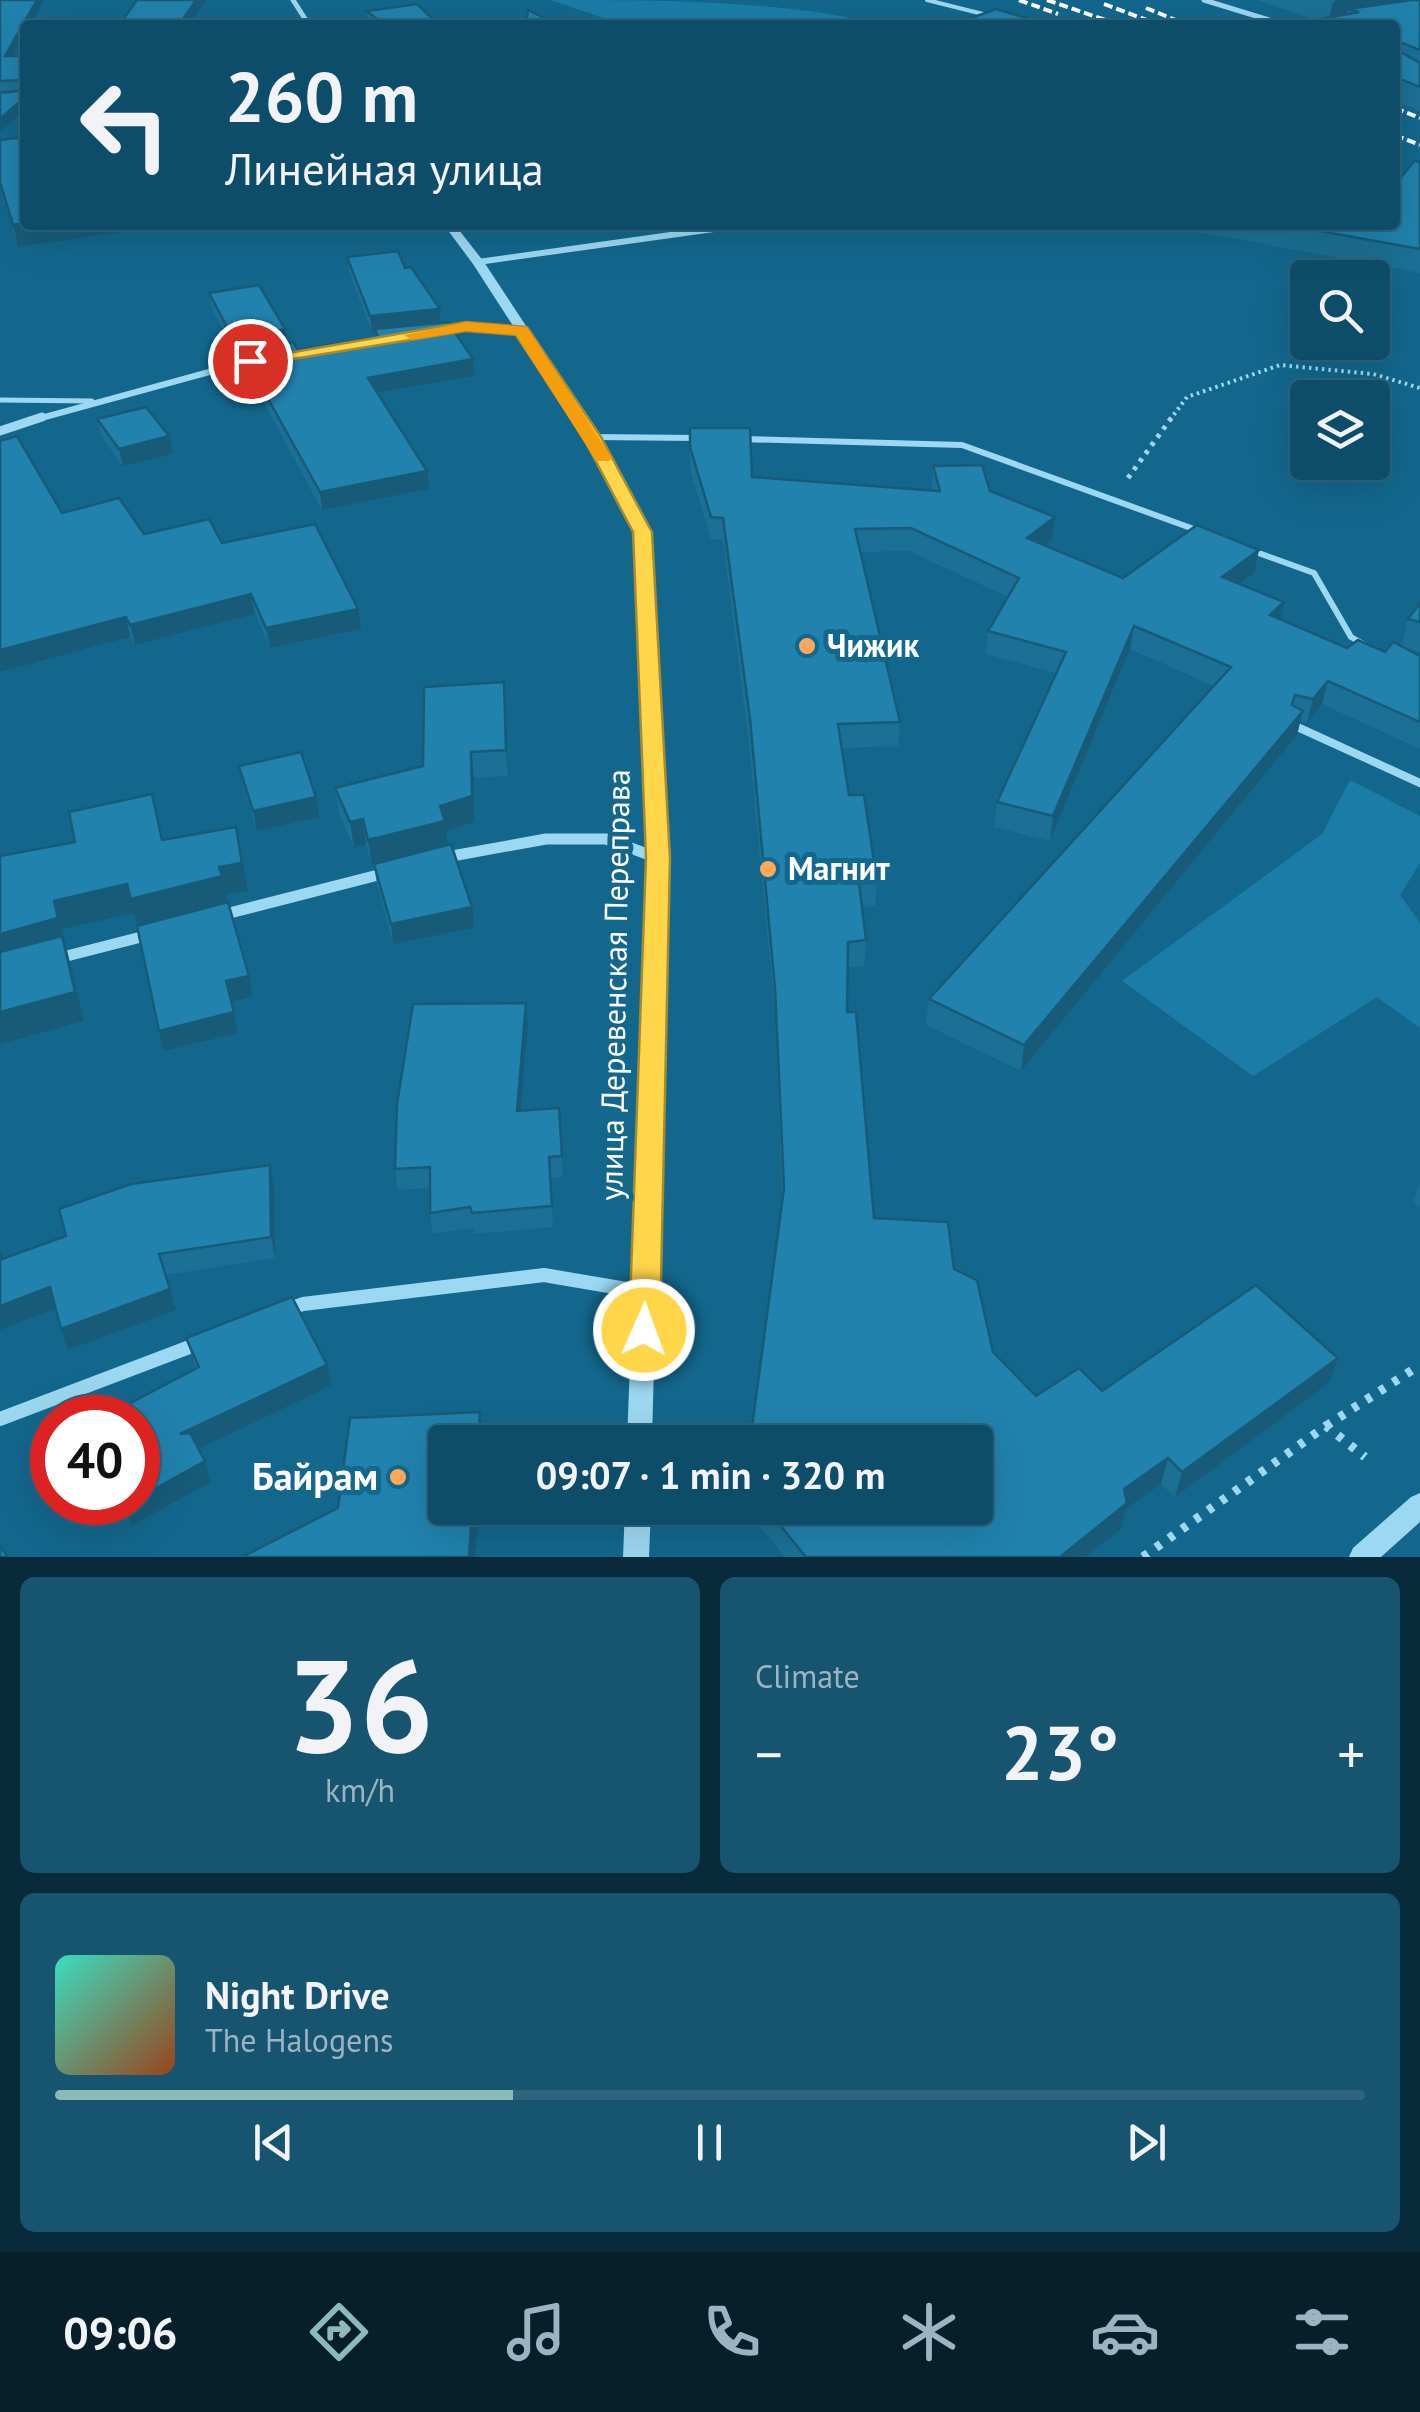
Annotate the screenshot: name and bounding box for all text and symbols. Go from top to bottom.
text: 260 m [225,51,418,141]
icon: left [60,60,190,190]
text: Линейная улица [225,139,544,197]
map controls [1290,260,1390,480]
button: search [1290,260,1390,360]
pin [208,319,293,404]
icon: arrive [223,334,278,389]
button: layers [1290,380,1390,480]
place label: Чижик [827,624,919,666]
marker: Чижик [796,635,818,657]
street label: улица Деревенская Переправа [589,769,639,1201]
place label: Магнит [788,847,890,889]
marker: Магнит [757,858,779,880]
position arrow [592,1278,696,1382]
speed limit sign: 40 [30,1395,160,1525]
text: 09:07 · 1 min · 320 m [536,1450,885,1499]
place label: Байрам [252,1451,378,1500]
marker: Байрам [387,1466,409,1488]
text: 36 [286,1620,434,1788]
text: Climate [755,1655,860,1697]
text: 23° [1001,1704,1119,1801]
text: − [755,1718,783,1789]
text: + [1337,1718,1365,1789]
text: km/h [325,1769,395,1811]
text: Night Drive [205,1970,389,2019]
text: The Halogens [205,2019,393,2061]
icon: previous [246,2115,301,2170]
icon: pause [682,2115,737,2170]
icon: next [1119,2115,1174,2170]
icon: directions [304,2297,374,2367]
icon: music [501,2297,571,2367]
icon: phone [697,2297,767,2367]
icon: climate [894,2297,964,2367]
icon: car [1090,2297,1160,2367]
icon: filters [1287,2297,1357,2367]
text: 09:06 [63,2303,177,2361]

